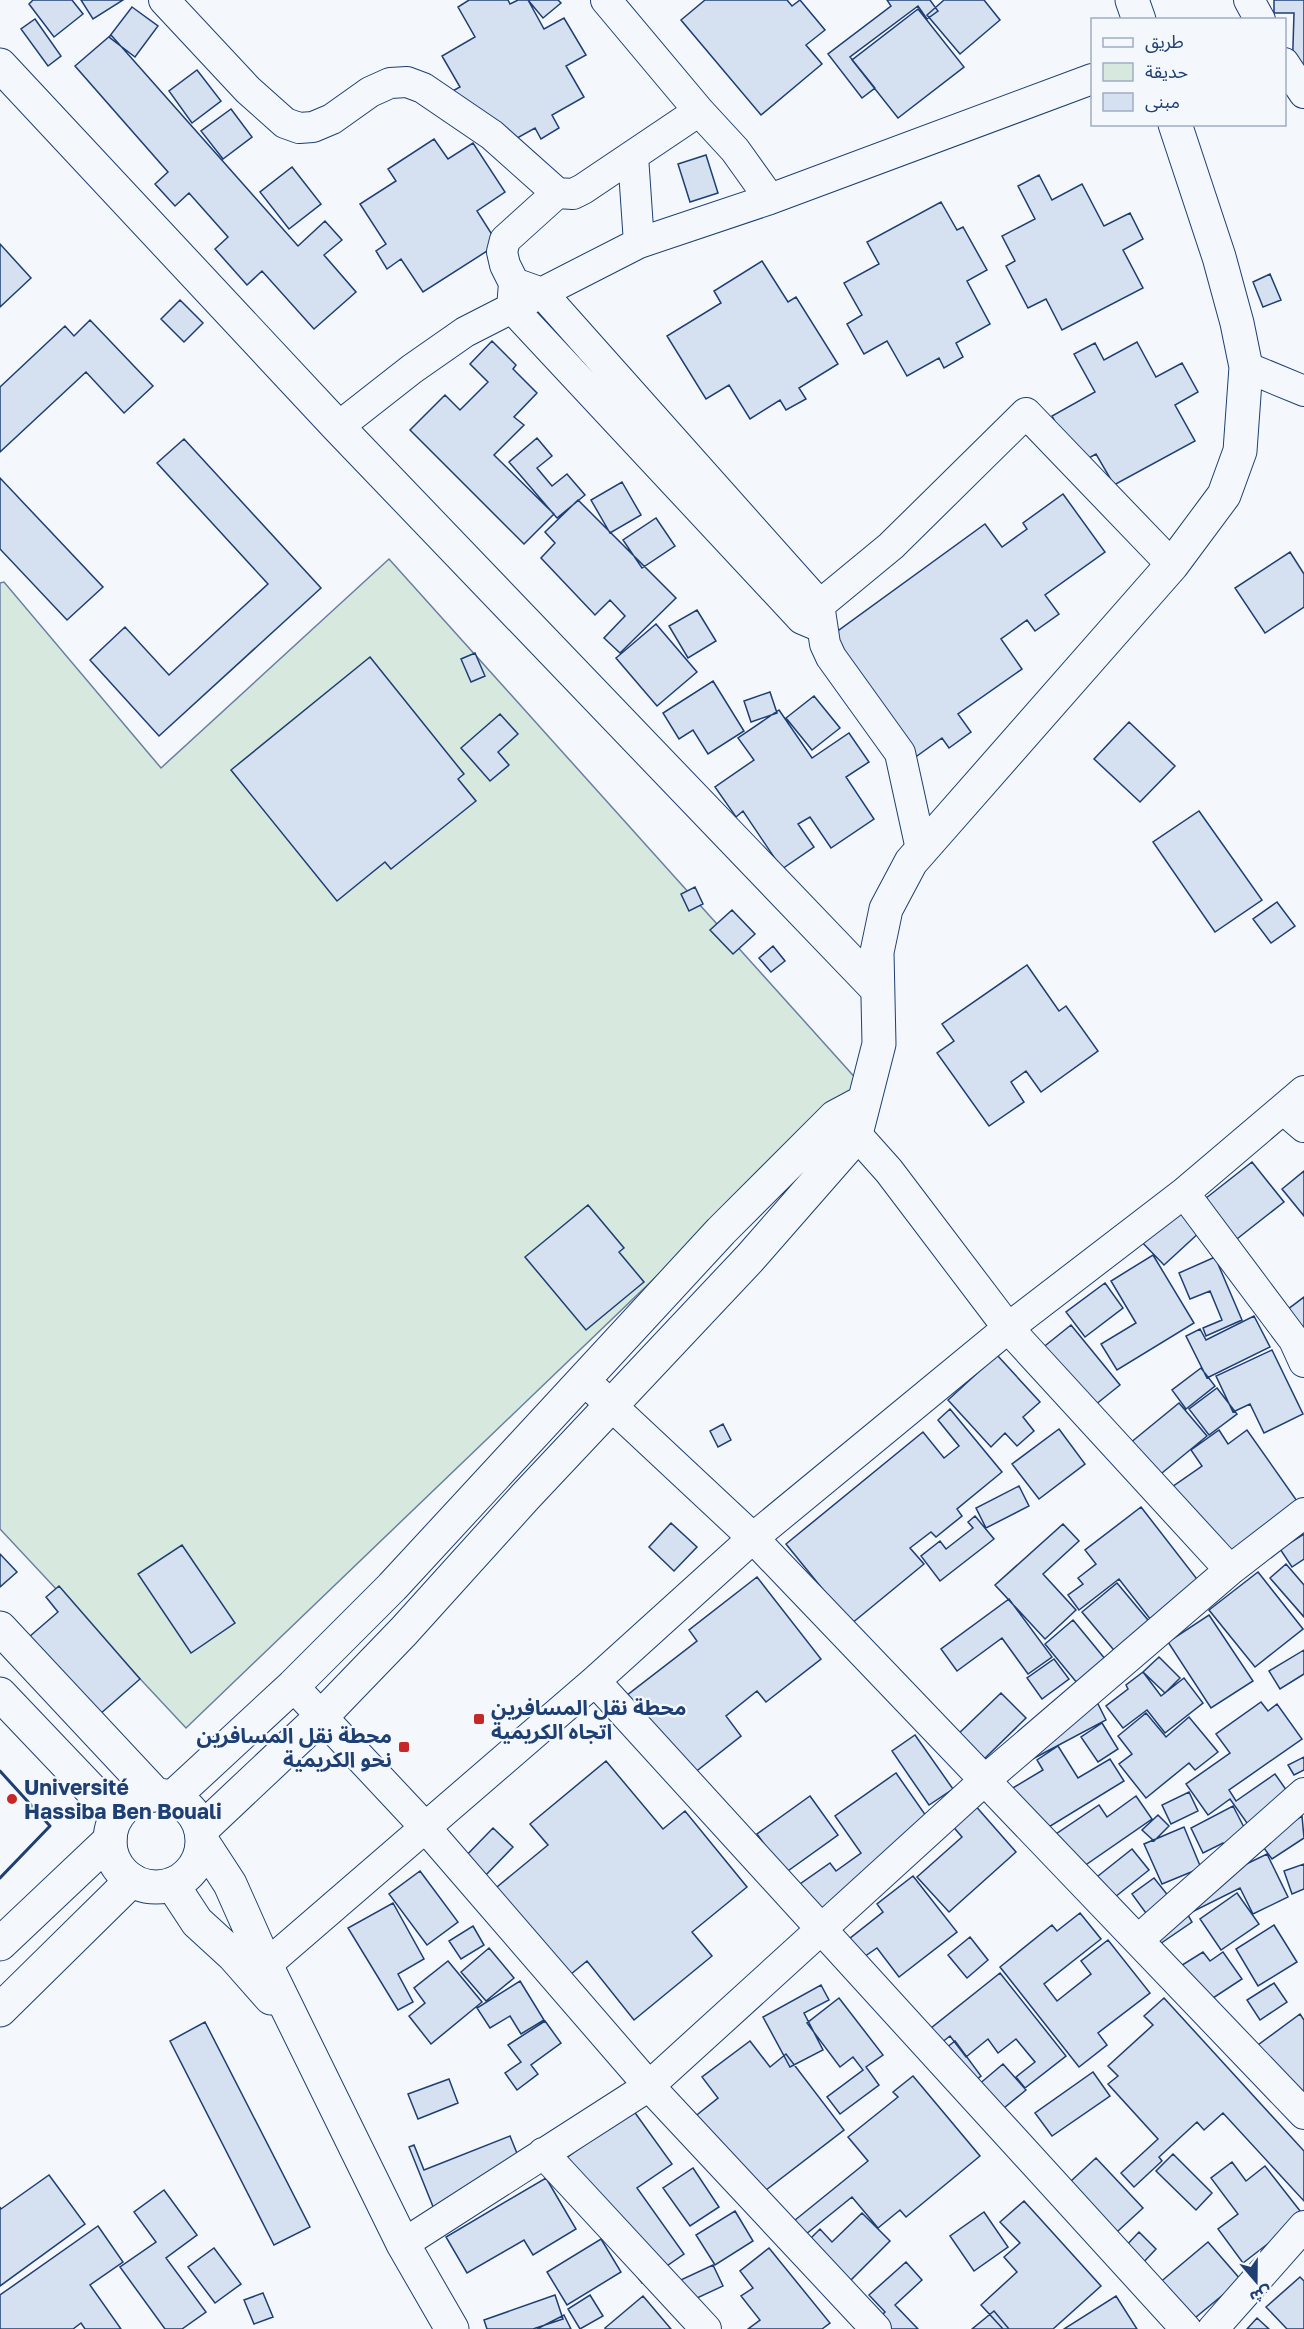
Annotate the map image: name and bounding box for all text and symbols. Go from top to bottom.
legend [1091,18,1286,126]
text: طريق [1145,30,1184,53]
text: حديقة [1145,60,1188,82]
text: مبنى [1145,90,1180,113]
place label: محطة نقل المسافرين اتجاه الكريمية [491,1694,687,1744]
marker: محطة نقل المسافرين اتجاه الكريمية [472,1712,486,1726]
place label: محطة نقل المسافرين نحو الكريمية [196,1722,392,1772]
marker: محطة نقل المسافرين نحو الكريمية [397,1740,411,1754]
place label: Université Hassiba Ben Bouali [24,1774,222,1824]
marker: Université Hassiba Ben Bouali [5,1792,19,1806]
north arrow [1226,2251,1286,2311]
text: ش [1247,2282,1275,2308]

